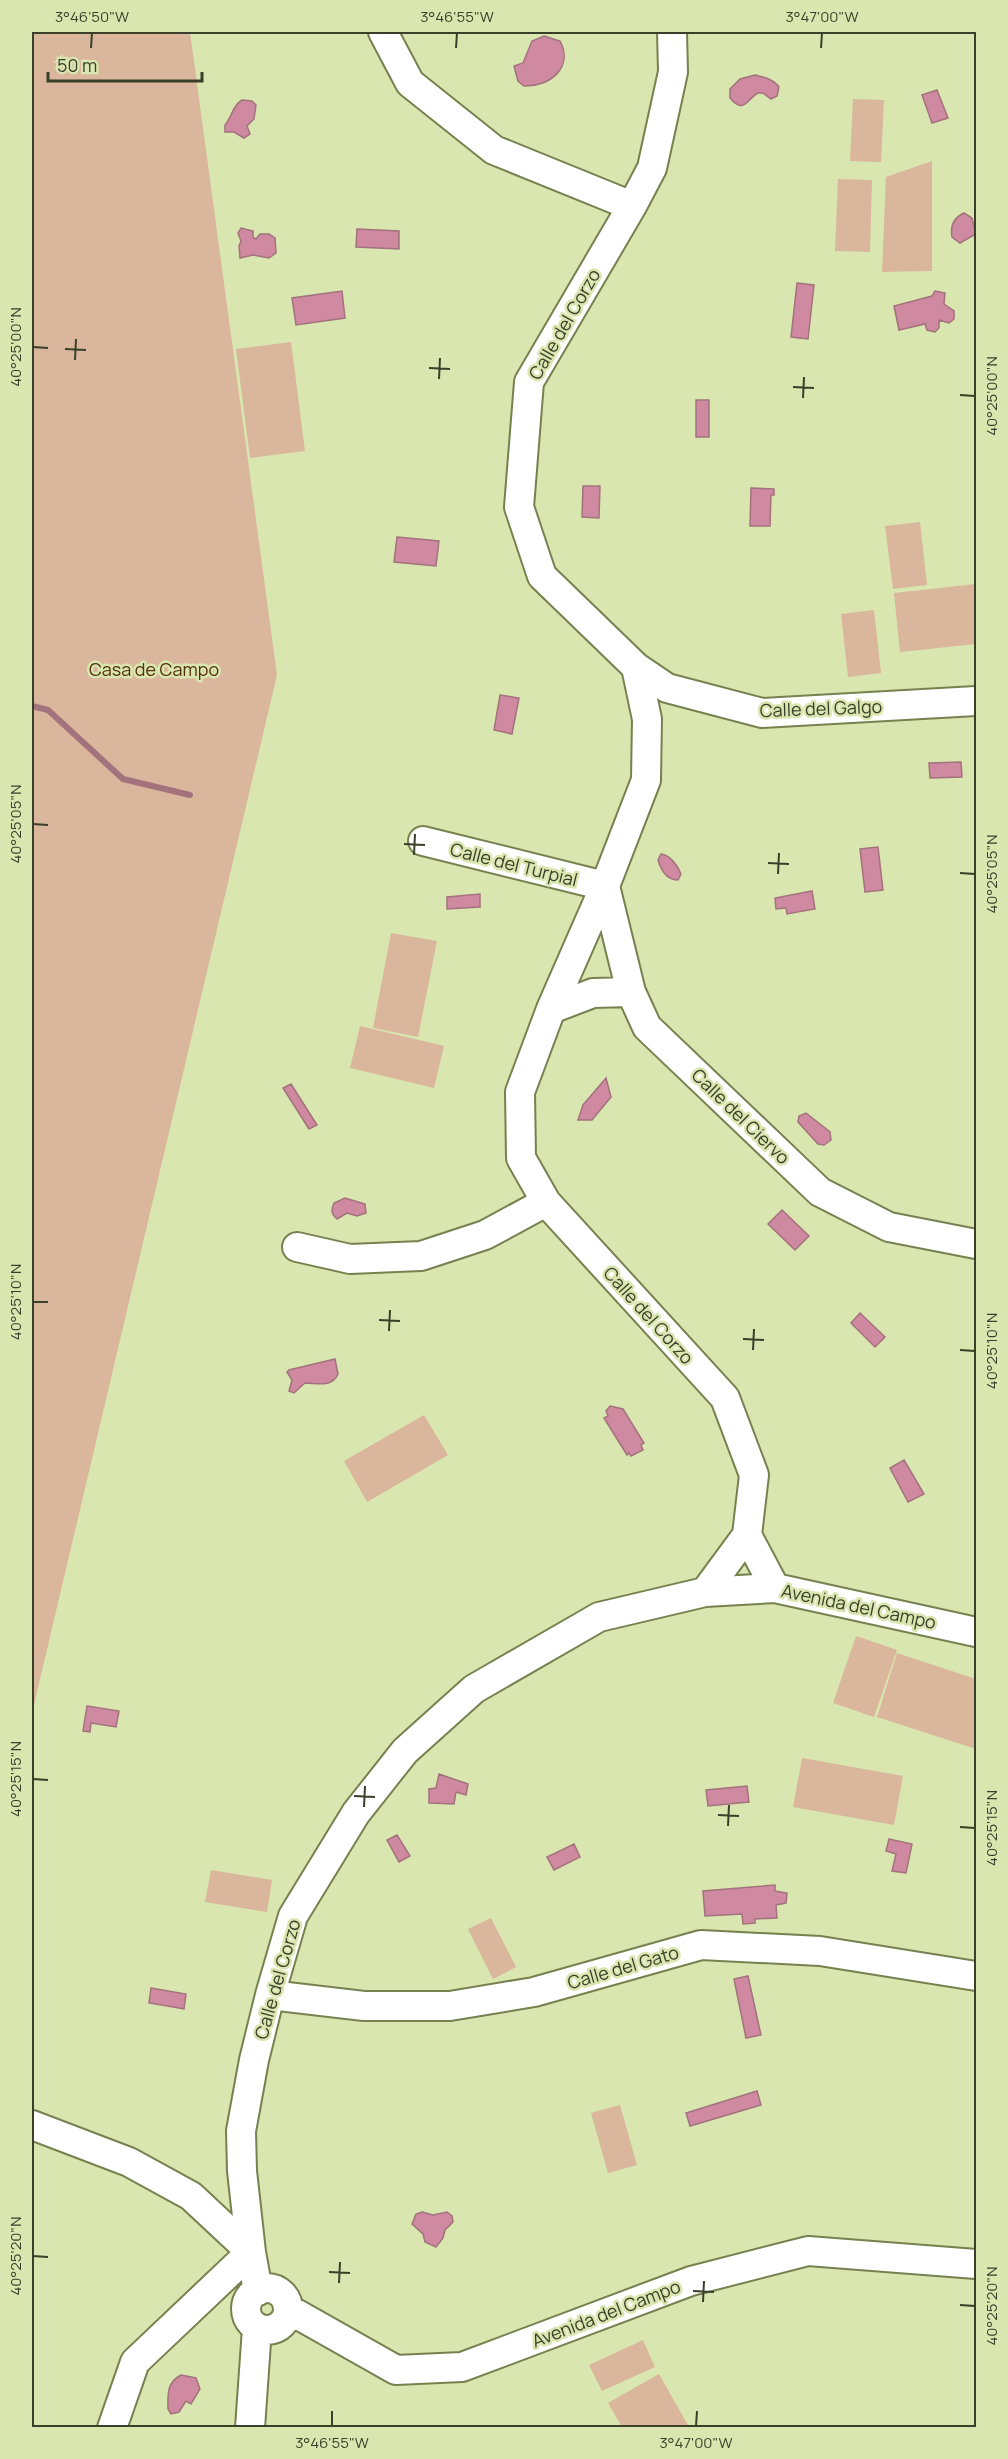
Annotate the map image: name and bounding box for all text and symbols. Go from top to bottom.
text: 3°46'50"W [55,6,129,27]
text: 3°46'55"W [420,6,494,27]
text: 3°47'00"W [786,6,858,27]
scale bar [48,45,202,83]
text: 50 m [57,53,97,77]
street label: Calle del Corzo [523,264,605,384]
text: 40°25'00"N [5,307,26,387]
text: 40°25'00"N [981,356,1002,436]
park label: Casa de Campo [89,657,219,681]
street label: Calle del Galgo [759,694,883,722]
text: 40°25'05"N [5,784,26,864]
text: 40°25'05"N [981,834,1002,914]
street label: Calle del Turpial [448,837,580,891]
street label: Calle del Ciervo [687,1063,795,1169]
street label: Calle del Corzo [599,1261,699,1369]
text: 40°25'10"N [5,1264,26,1340]
text: 40°25'10"N [981,1313,1002,1389]
street label: Avenida del Campo [780,1578,938,1634]
text: 40°25'15"N [5,1741,26,1817]
text: 40°25'15"N [981,1790,1002,1866]
street label: Calle del Corzo [248,1916,306,2042]
street label: Calle del Gato [565,1940,681,1994]
text: 40°25'20"N [5,2216,26,2296]
text: 40°25'20"N [981,2266,1002,2346]
street label: Avenida del Campo [528,2274,684,2352]
text: 3°46'55"W [295,2432,369,2453]
text: 3°47'00"W [660,2432,732,2453]

